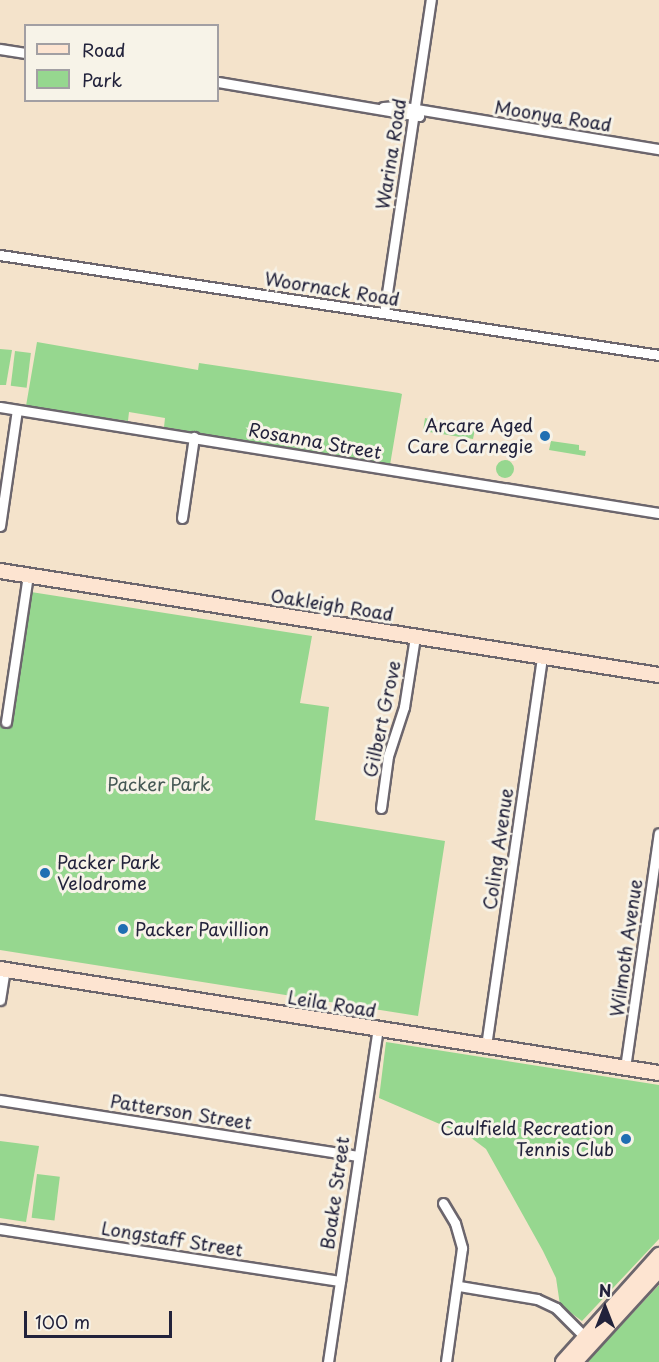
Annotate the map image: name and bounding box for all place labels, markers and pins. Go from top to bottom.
place label: Arcare Aged Care Carnegie [407,415,533,458]
marker: Arcare Aged Care Carnegie [538,429,552,443]
place label: Packer Park Velodrome [57,852,162,894]
marker: Packer Park Velodrome [38,866,52,880]
place label: Packer Pavillion [135,918,270,940]
marker: Packer Pavillion [116,922,130,936]
place label: Caulfield Recreation Tennis Club [440,1118,614,1160]
marker: Caulfield Recreation Tennis Club [619,1132,633,1146]

